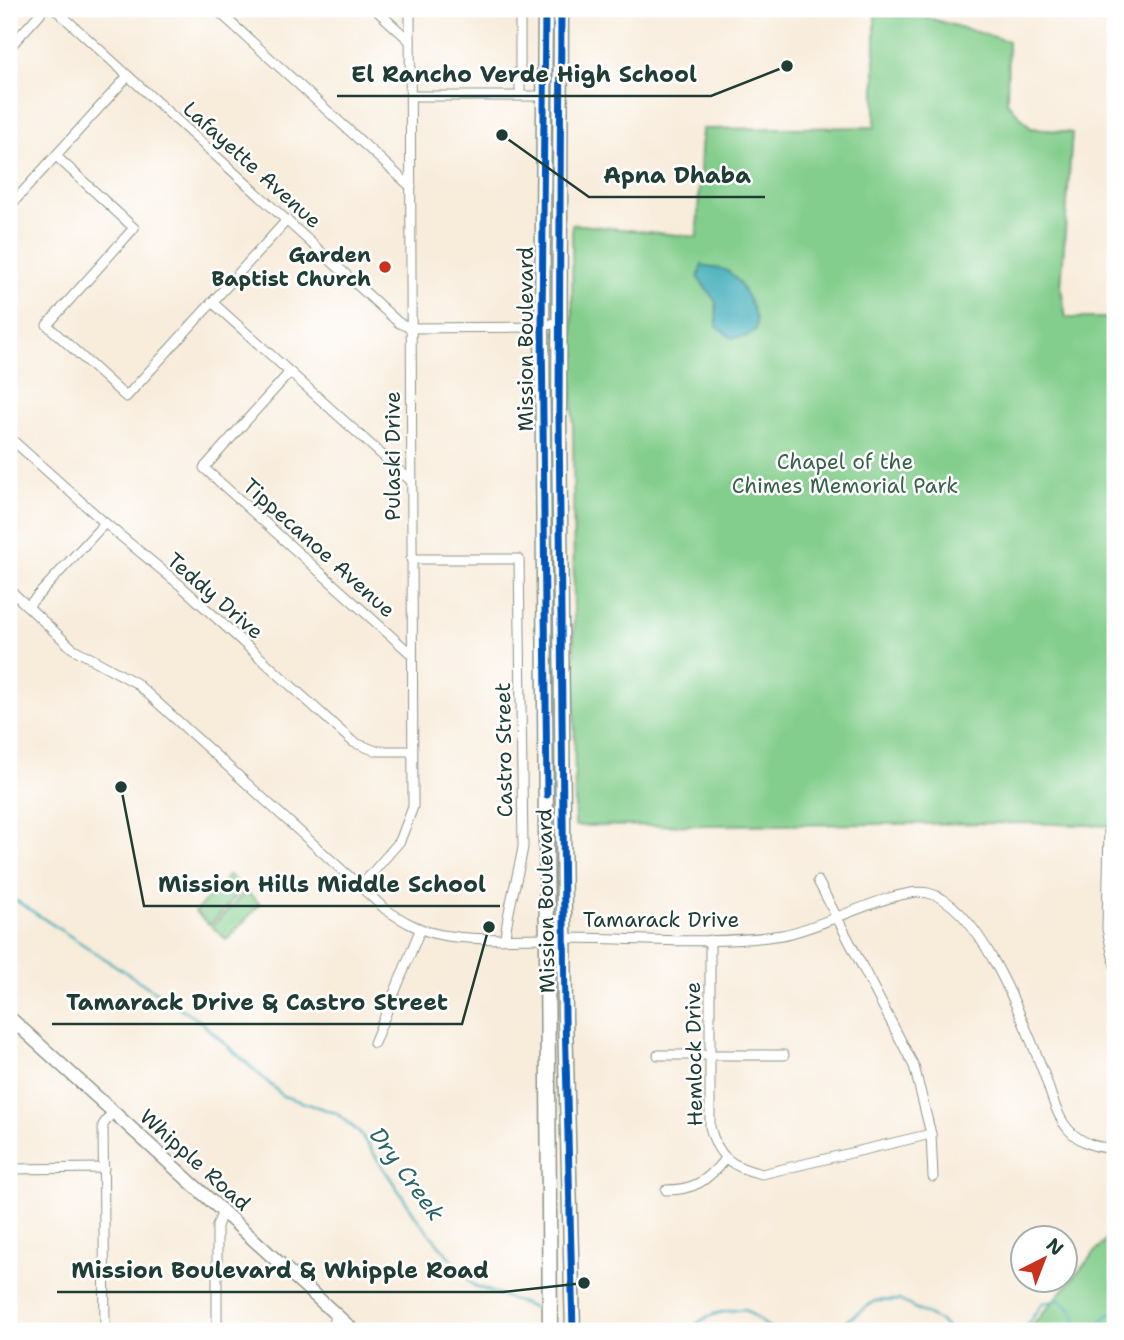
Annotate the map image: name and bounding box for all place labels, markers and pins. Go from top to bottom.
callout: El Rancho Verde High School [337,52,711,96]
callout: Apna Dhaba [589,153,765,197]
place label: Garden Baptist Church [211,241,371,293]
marker: Garden Baptist Church [377,259,393,275]
callout: Mission Hills Middle School [144,862,500,906]
callout: Tamarack Drive & Castro Street [52,980,462,1024]
callout: Mission Boulevard & Whipple Road [57,1248,503,1292]

